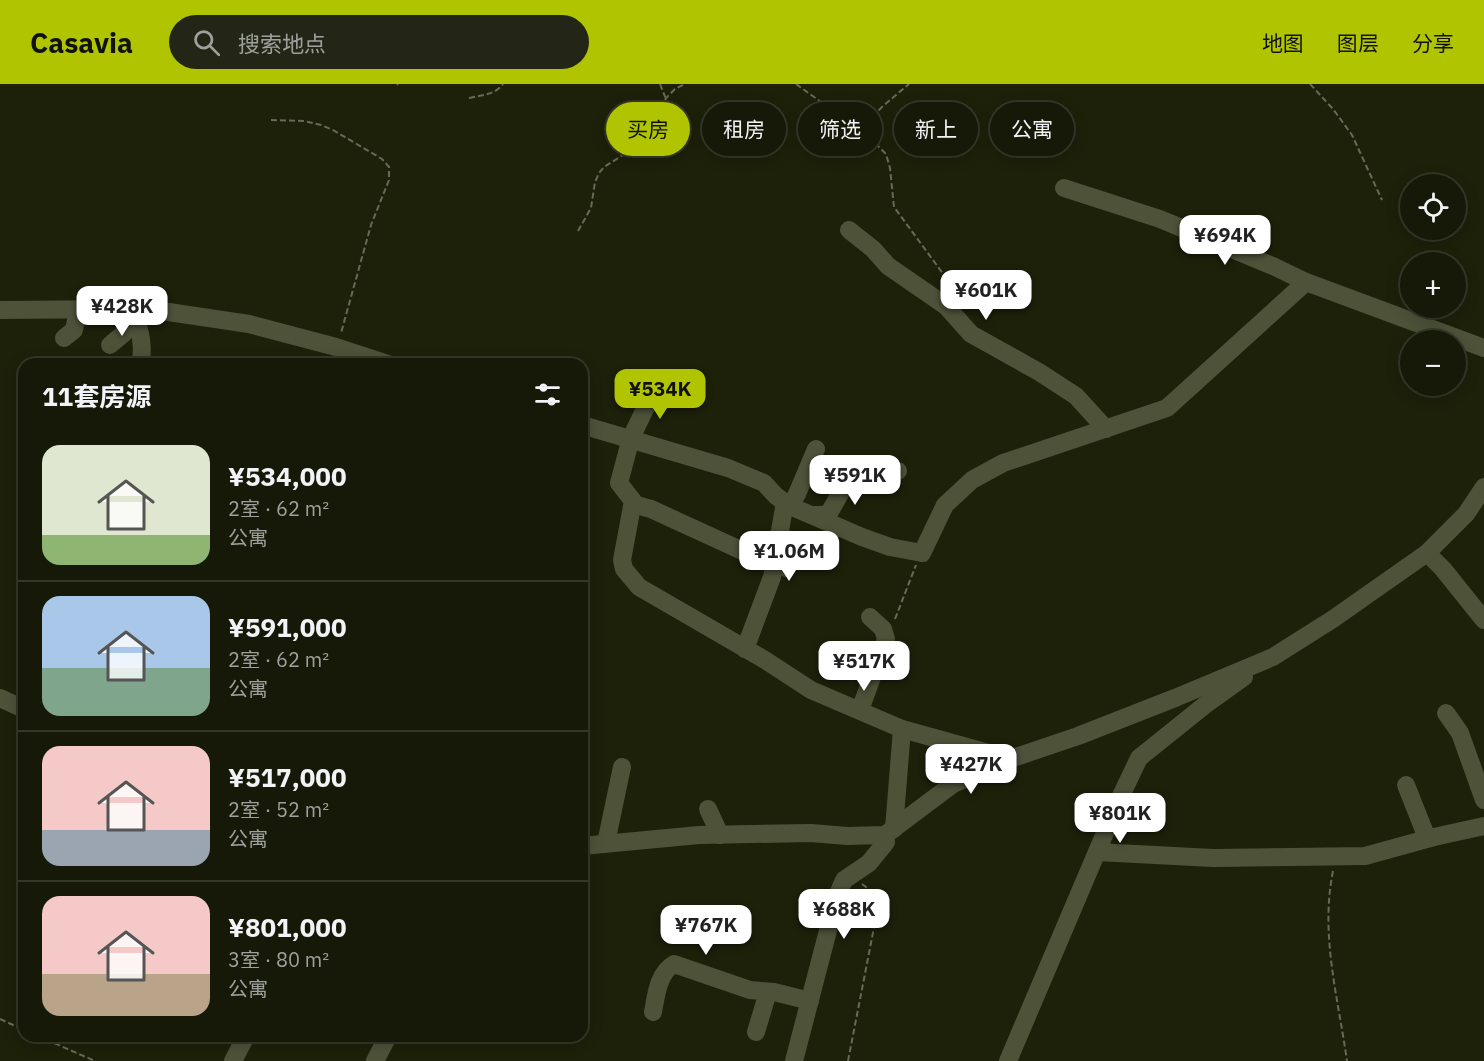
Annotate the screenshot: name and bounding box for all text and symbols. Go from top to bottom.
search box [169,15,589,69]
text: Casavia [30,24,133,61]
icon: search [190,26,223,59]
text: 搜索地点 [238,29,326,58]
text: 地图 [1262,29,1304,57]
text: 图层 [1337,29,1379,57]
text: 分享 [1412,29,1454,57]
chip: 买房 [606,102,690,156]
chip: 租房 [702,102,786,156]
chip: 筛选 [798,102,882,156]
chip: 新上 [894,102,978,156]
chip: 公寓 [990,102,1074,156]
map controls [1400,174,1466,396]
button: locate [1400,174,1466,240]
pin: ¥694K [1183,215,1267,266]
text: ¥694K [1194,221,1256,248]
button: + [1400,252,1466,318]
pin: ¥601K [944,270,1028,321]
text: ¥601K [955,276,1017,303]
pin: ¥428K [80,286,164,337]
text: ¥428K [91,292,153,319]
button: − [1400,330,1466,396]
pin: ¥534K [618,369,702,420]
text: ¥534K [629,375,691,402]
icon: filters [531,378,564,411]
text: 11套房源 [42,379,151,413]
pin: ¥591K [813,455,897,506]
text: ¥534,000 [228,459,347,493]
text: ¥591K [824,461,886,488]
icon: home [90,469,162,541]
text: 2室 · 62 m² [228,495,329,522]
text: 公寓 [228,524,268,551]
pin: ¥1.06M [740,531,838,582]
text: ¥1.06M [753,537,825,564]
text: ¥591,000 [228,610,347,644]
icon: home [90,620,162,692]
pin: ¥517K [822,641,906,692]
text: 2室 · 62 m² [228,646,329,673]
text: ¥517K [833,647,895,674]
text: 公寓 [228,675,268,702]
pin: ¥427K [929,744,1013,795]
text: ¥427K [940,750,1002,777]
text: ¥517,000 [228,760,347,794]
icon: home [90,770,162,842]
pin: ¥801K [1078,793,1162,844]
text: 2室 · 52 m² [228,796,329,823]
text: ¥801K [1089,799,1151,826]
text: 公寓 [228,825,268,852]
pin: ¥688K [802,889,886,940]
text: ¥688K [813,895,875,922]
pin: ¥767K [664,905,748,956]
text: ¥801,000 [228,910,347,944]
text: ¥767K [675,911,737,938]
icon: home [90,920,162,992]
text: 3室 · 80 m² [228,946,329,973]
text: 公寓 [228,975,268,1002]

